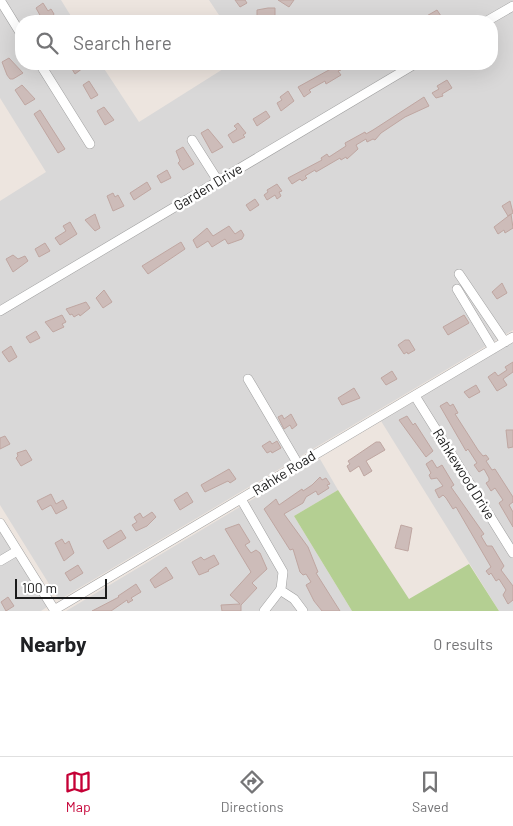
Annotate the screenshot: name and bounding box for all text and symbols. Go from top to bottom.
search box [15,15,498,70]
icon: search [33,29,61,57]
text: Search here [73,31,172,54]
street label: Garden Drive [170,159,245,214]
street label: Rahkewood Drive [430,425,499,522]
street label: Rahke Road [249,446,318,499]
scale bar [15,576,108,599]
text: 100 m [22,579,57,596]
text: Nearby [20,631,86,656]
text: 0 results [433,634,493,653]
tab: Map [64,768,92,815]
tab: Directions [221,768,283,815]
tab: Saved [412,768,449,815]

